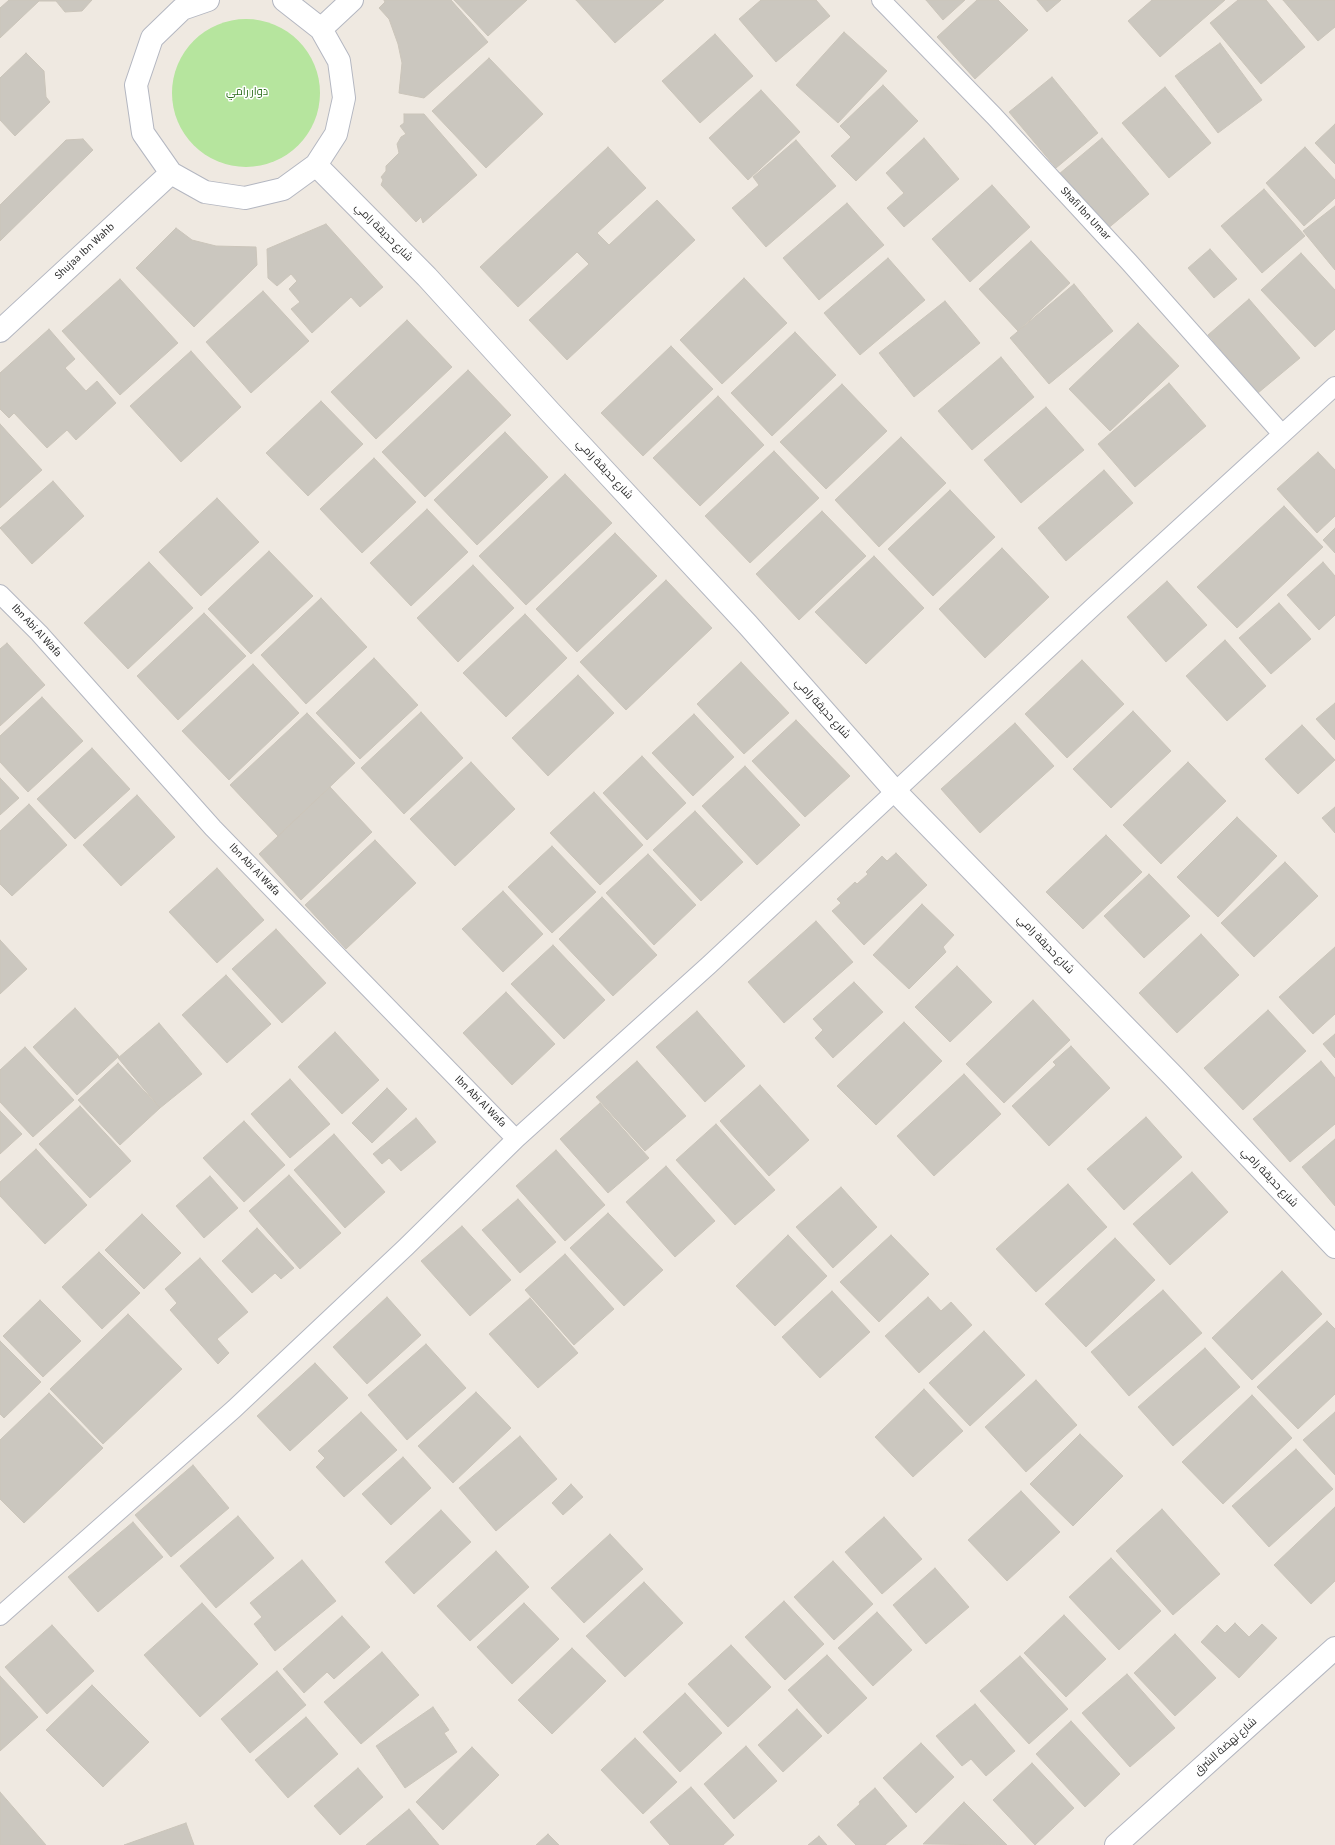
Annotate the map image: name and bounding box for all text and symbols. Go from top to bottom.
park label: دوار رامي [226,86,268,100]
street label: Shafi Ibn Umar [1057,185,1113,243]
street label: شارع حديقة رامي [351,201,415,265]
street label: Shujaa Ibn Wahb [52,221,118,283]
street label: شارع حديقة رامي [573,437,635,503]
street label: Ibn Abi Al Wafa [8,602,64,660]
street label: شارع حديقة رامي [791,676,853,742]
street label: Ibn Abi Al Wafa [226,841,282,899]
street label: شارع حديقة رامي [1014,913,1076,977]
street label: Ibn Abi Al Wafa [451,1073,509,1131]
street label: شارع حديقة رامي [1238,1145,1300,1211]
street label: شارع نهضة الشرق [1192,1715,1260,1779]

